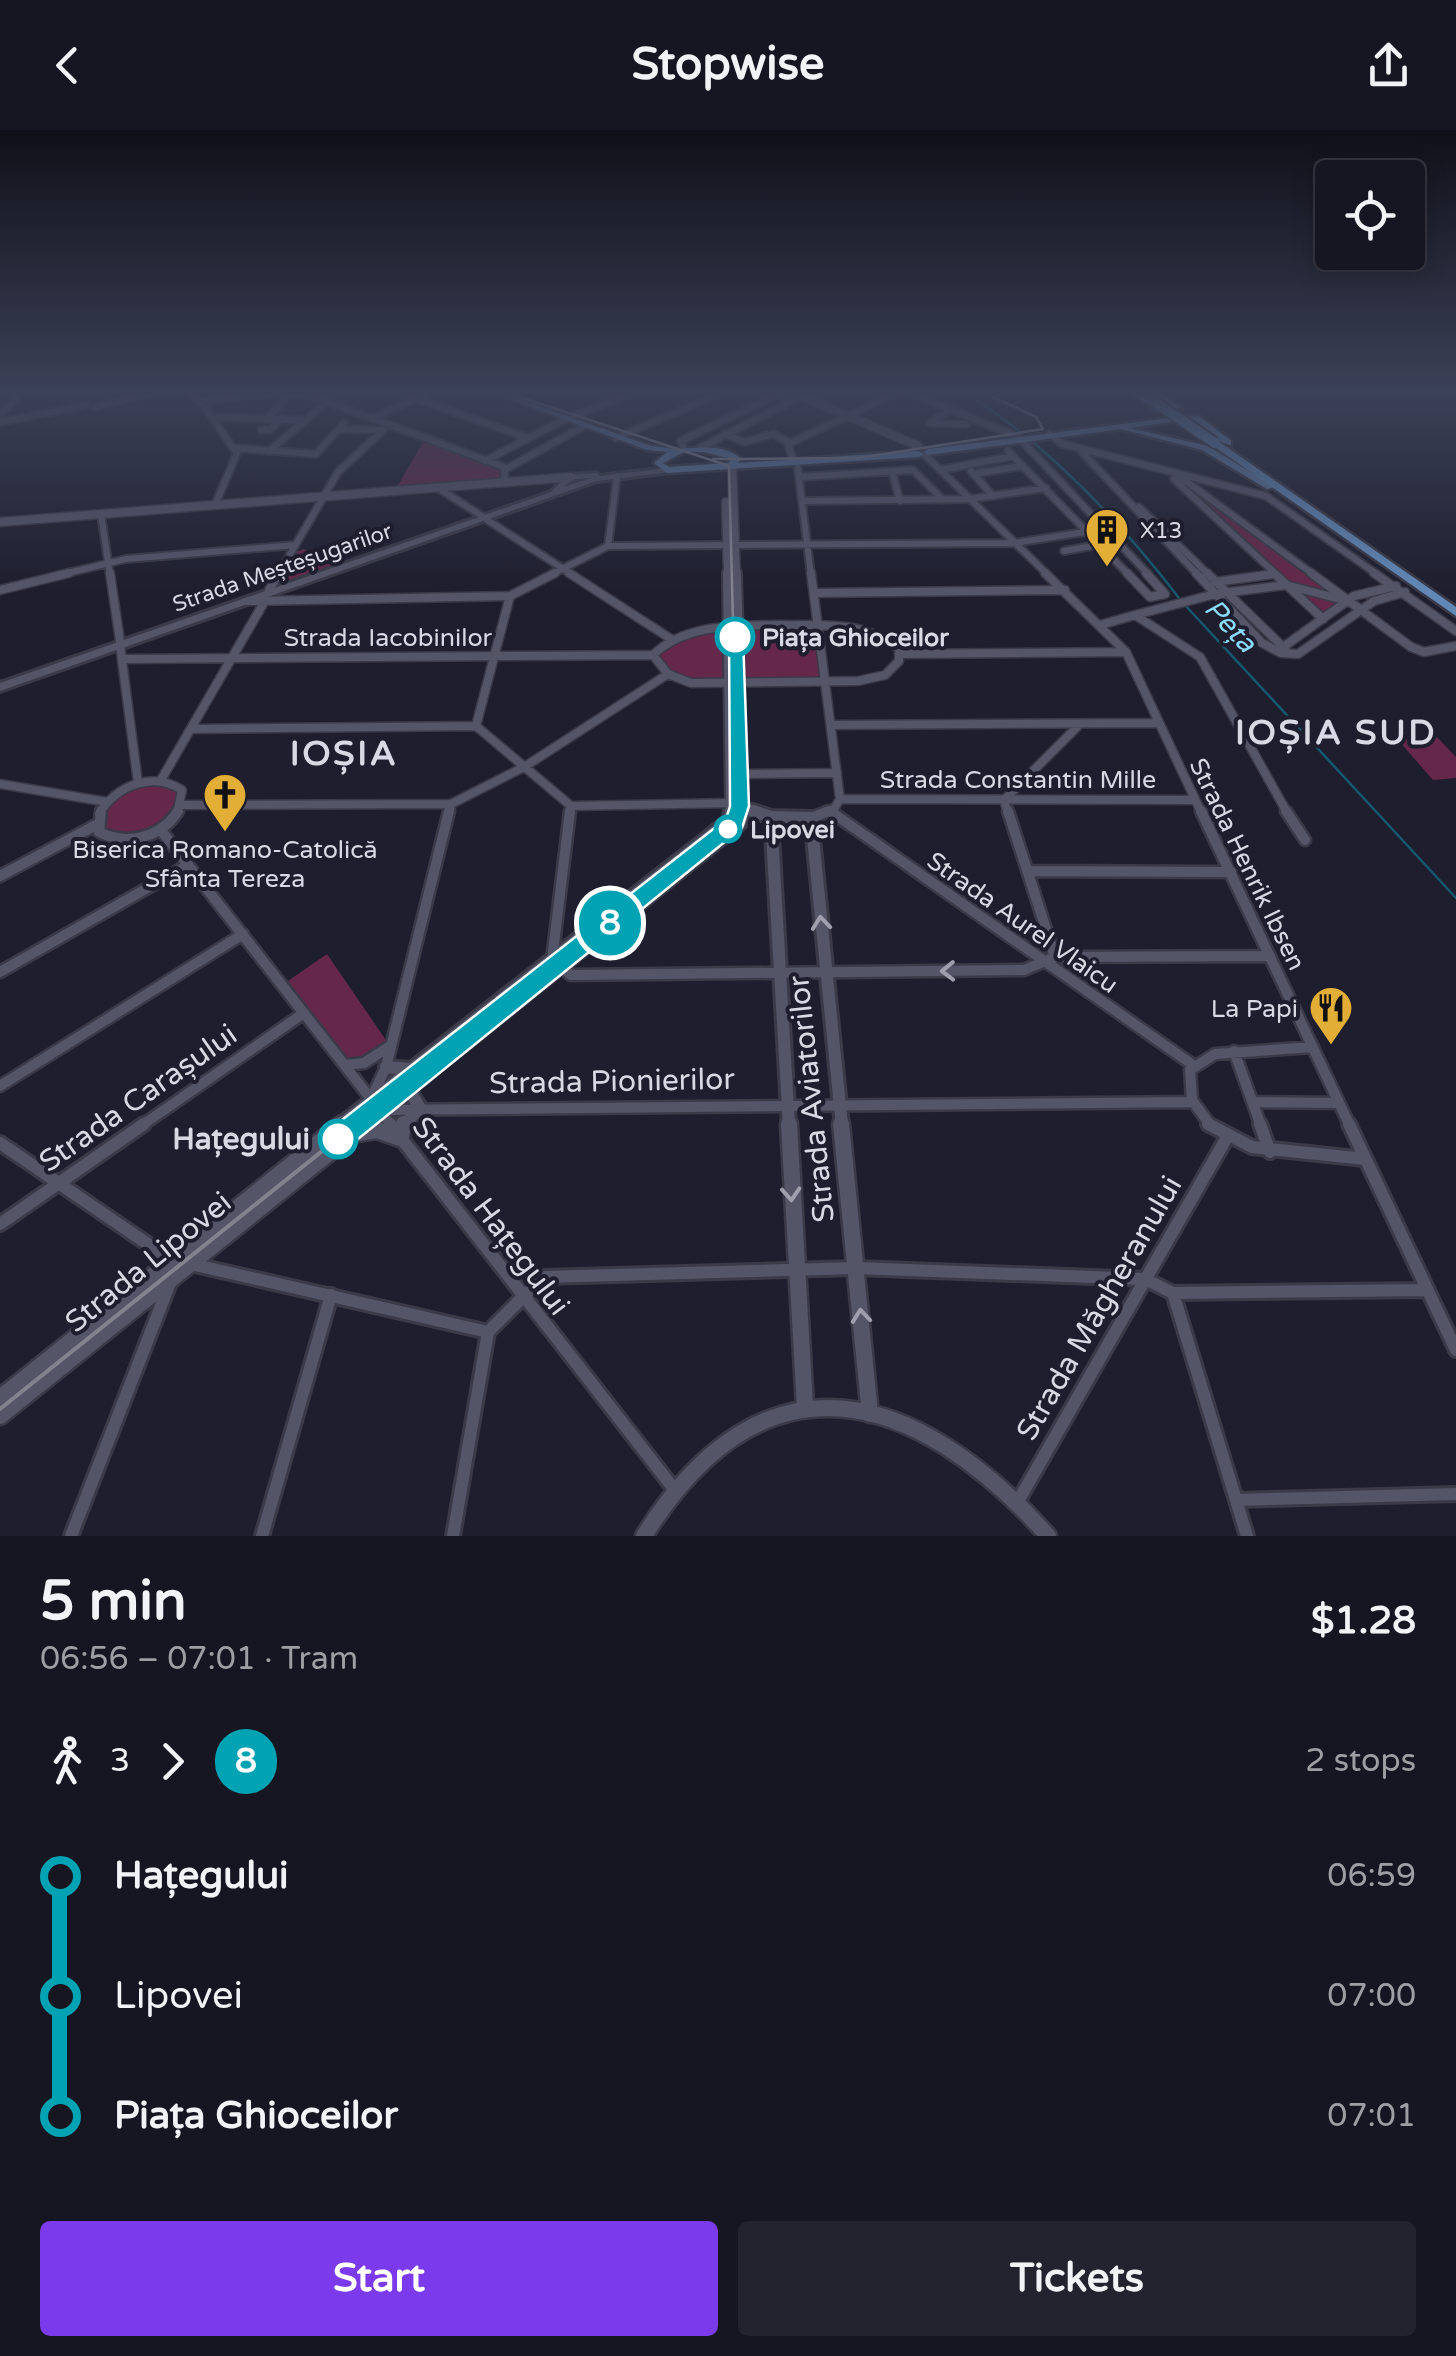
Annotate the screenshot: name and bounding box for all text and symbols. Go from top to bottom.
icon: back [40,38,95,93]
text: Stopwise [632,38,824,92]
icon: share [1361,38,1416,93]
map controls [1315,160,1425,270]
button: locate [1315,160,1425,270]
building icon: X13 [1084,507,1130,568]
street label: Strada Meșteșugarilor [169,518,396,618]
place label: X13 [1140,518,1182,544]
water label: Peța [1197,592,1264,660]
marker: Piața Ghioceilor [716,618,754,656]
street label: Strada Iacobinilor [284,623,493,653]
place label: Piața Ghioceilor [762,623,949,653]
district label: IOȘIA SUD [1235,712,1437,754]
district label: IOȘIA [290,733,398,775]
street label: Strada Henrik Ibsen [1183,754,1311,975]
street label: Strada Constantin Mille [880,765,1156,795]
church icon: Biserica Romano-Catolică Sfânta Tereza [202,772,248,833]
place label: Lipovei [750,815,835,845]
marker: Lipovei [715,816,741,842]
place label: Biserica Romano-Catolică Sfânta Tereza [72,835,378,894]
street label: Strada Aurel Vlaicu [921,846,1124,1000]
line badge: 8 [578,890,642,956]
text: 8 [599,902,621,944]
one-way arrow [811,915,832,931]
one-way arrow [940,960,956,982]
street label: Strada Aviatorilor [780,973,843,1224]
restaurant icon: La Papi [1308,985,1354,1046]
place label: La Papi [1211,994,1298,1024]
street label: Strada Carașului [32,1016,244,1180]
street label: Strada Pionierilor [489,1061,736,1102]
street label: Strada Hațegului [404,1110,577,1323]
marker: Hațegului [319,1120,357,1158]
place label: Hațegului [172,1121,310,1158]
street label: Strada Măgheranului [1009,1169,1190,1447]
street label: Strada Lipovei [58,1184,239,1341]
one-way arrow [780,1187,801,1203]
one-way arrow [850,1308,872,1324]
text: 5 min [40,1569,187,1635]
text: $1.28 [1311,1598,1416,1644]
text: 06:56 – 07:01 · Tram [40,1640,358,1678]
icon: walk [40,1734,95,1789]
icon: forward [145,1734,200,1789]
text: 8 [235,1740,257,1782]
text: 3 [110,1742,130,1780]
text: 2 stops [1305,1742,1416,1780]
text: Hațegului [114,1853,289,1899]
text: 06:59 [1327,1857,1416,1895]
text: Lipovei [114,1973,243,2019]
text: 07:00 [1327,1977,1416,2015]
text: Piața Ghioceilor [114,2093,398,2139]
text: 07:01 [1327,2097,1416,2135]
button: Start [40,2221,718,2336]
button: Tickets [738,2221,1416,2336]

